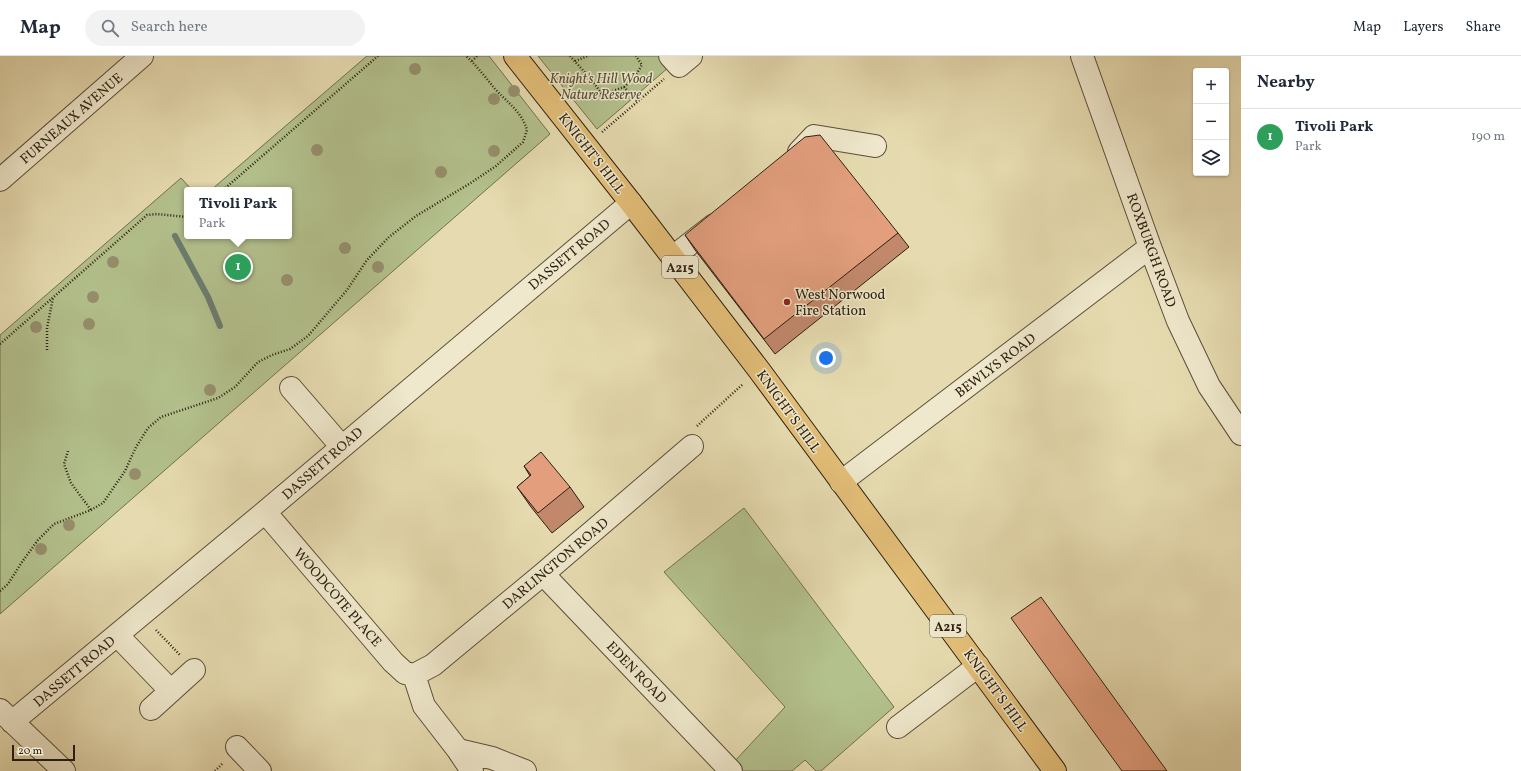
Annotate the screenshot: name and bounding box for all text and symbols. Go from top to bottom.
search box [85,10,365,46]
text: Map [20,15,61,41]
icon: search [99,17,121,39]
text: Search here [131,17,208,38]
text: Map [1353,18,1381,37]
text: Layers [1403,18,1443,37]
text: Share [1465,18,1501,37]
map controls [1193,68,1229,176]
button: + [1193,68,1229,104]
street label: FURNEAUX AVENUE [17,69,127,169]
park label: Knight's Hill Wood Nature Reserve [550,70,653,105]
text: Nearby [1257,71,1315,94]
button: − [1193,104,1229,140]
street label: KNIGHT'S HILL [553,109,629,198]
text: Tivoli Park [1295,117,1373,138]
text: 1 [1267,128,1273,146]
text: 190 m [1471,128,1505,146]
text: Park [1295,138,1322,156]
button: layers [1193,140,1229,176]
popup [184,187,292,239]
street label: ROXBURGH ROAD [1121,191,1180,310]
text: Tivoli Park [199,194,277,215]
text: Park [199,215,225,233]
street label: DASSETT ROAD [525,215,615,295]
pin: 1 [225,252,251,282]
road number: A215 [662,256,698,278]
place label: West Norwood Fire Station [795,286,886,321]
marker: West Norwood Fire Station [782,297,792,307]
street label: BEWLYS ROAD [952,330,1040,403]
your location [816,348,836,368]
street label: KNIGHT'S HILL [751,367,824,457]
street label: DASSETT ROAD [278,424,368,505]
street label: DARLINGTON ROAD [499,514,613,614]
street label: WOODCOTE PLACE [288,544,385,652]
road number: A215 [930,615,966,637]
street label: DASSETT ROAD [30,632,120,712]
street label: EDEN ROAD [601,638,670,708]
street label: KNIGHT'S HILL [958,646,1031,736]
scale bar [12,743,75,762]
text: 20 m [18,744,42,759]

